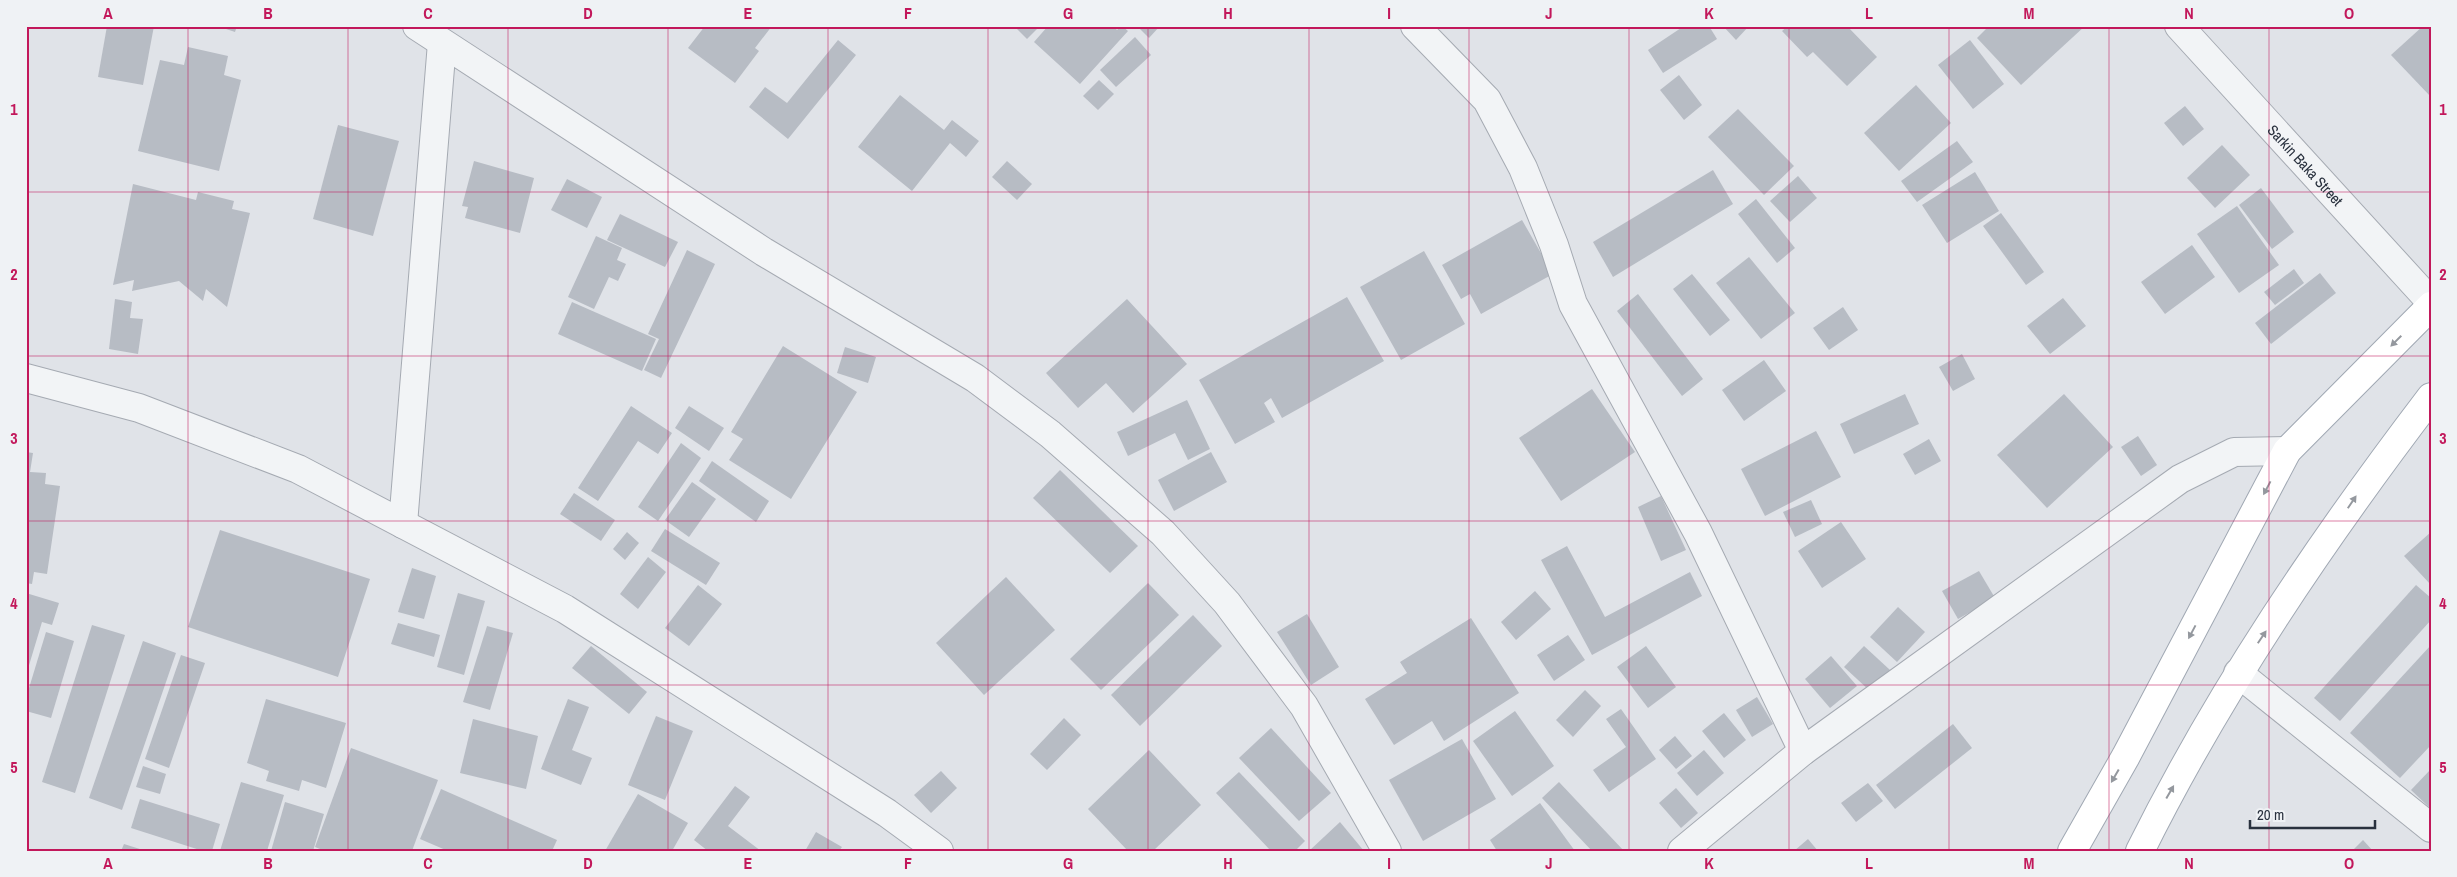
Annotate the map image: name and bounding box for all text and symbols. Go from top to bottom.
text: A [103,2,113,24]
text: B [263,2,273,24]
text: C [423,2,433,24]
text: D [583,2,593,24]
text: E [744,2,753,24]
text: F [904,2,912,24]
text: G [1063,2,1073,24]
text: H [1223,2,1233,24]
text: I [1387,2,1391,24]
text: J [1545,2,1553,24]
text: K [1704,2,1714,24]
text: L [1865,2,1873,24]
text: M [2024,2,2035,24]
text: N [2184,2,2194,24]
text: O [2344,2,2354,24]
text: 1 [10,98,18,120]
text: 1 [2439,98,2447,120]
street label: Sarkin Baka Street [2263,120,2349,211]
text: 2 [10,263,18,285]
text: 2 [2439,263,2447,285]
one-way arrow [2391,335,2403,347]
text: 3 [10,427,18,449]
text: 3 [2439,427,2447,449]
one-way arrow [2263,481,2271,496]
one-way arrow [2347,495,2357,509]
text: 4 [10,592,18,614]
text: 4 [2439,592,2447,614]
one-way arrow [2188,625,2196,640]
one-way arrow [2257,630,2267,644]
text: 5 [10,756,18,778]
text: 5 [2439,756,2447,778]
one-way arrow [2111,769,2120,782]
one-way arrow [2166,784,2174,799]
scale bar [2250,797,2374,829]
text: 20 m [2257,804,2284,825]
text: A [103,852,113,874]
text: B [263,852,273,874]
text: C [423,852,433,874]
text: D [583,852,593,874]
text: E [744,852,753,874]
text: F [904,852,912,874]
text: G [1063,852,1073,874]
text: H [1223,852,1233,874]
text: I [1387,852,1391,874]
text: J [1545,852,1553,874]
text: K [1704,852,1714,874]
text: L [1865,852,1873,874]
text: M [2024,852,2035,874]
text: N [2184,852,2194,874]
text: O [2344,852,2354,874]

